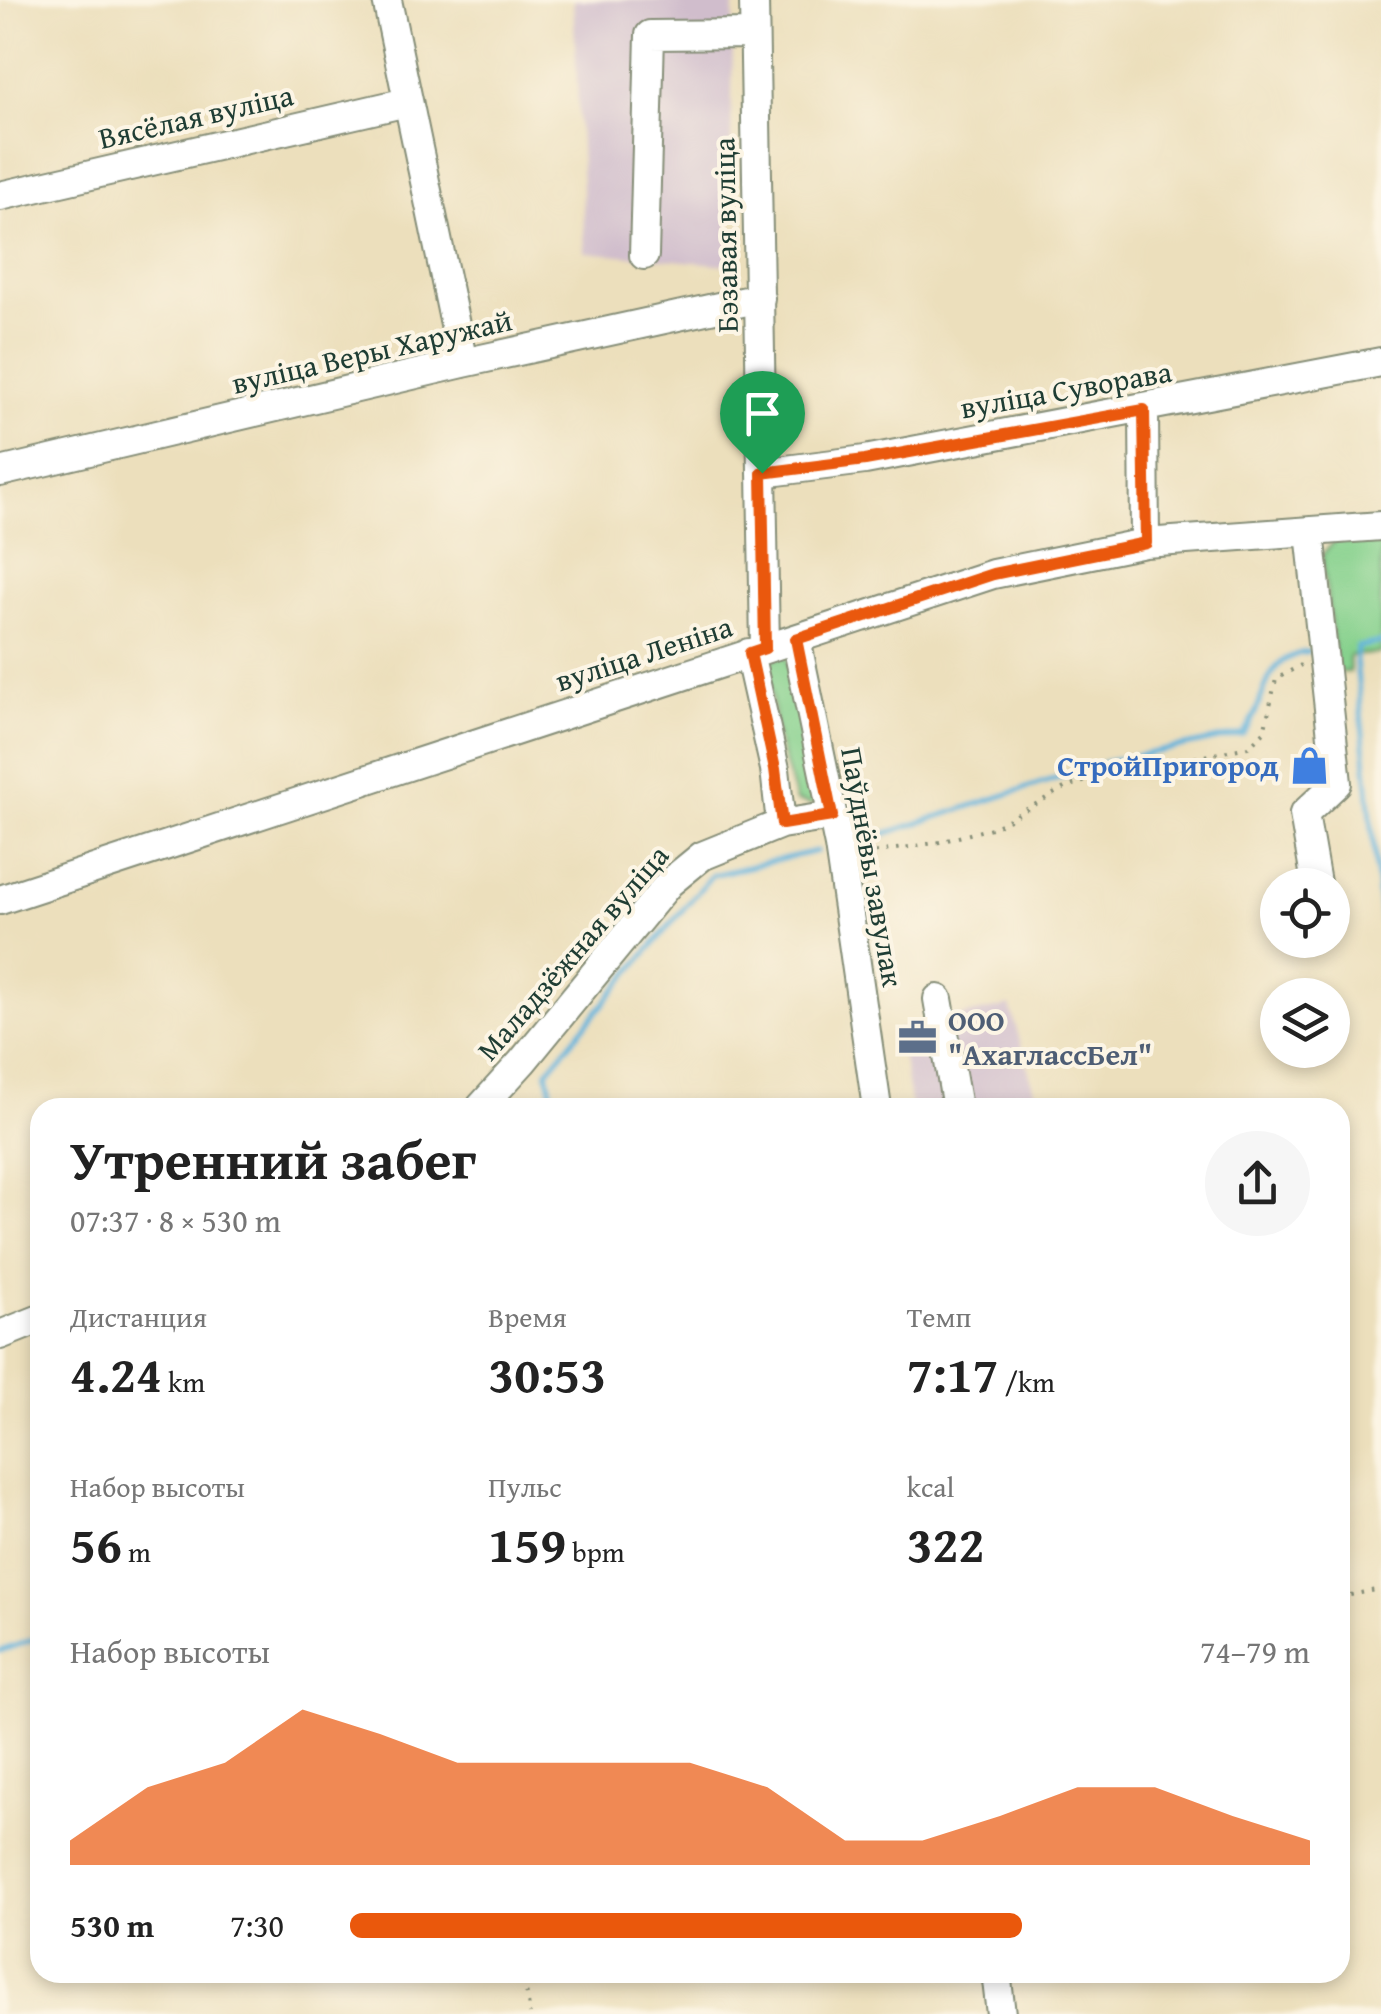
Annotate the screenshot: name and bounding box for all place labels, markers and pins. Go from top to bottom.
pin [720,371,805,474]
place label: СтройПригород [1057,743,1279,787]
shop icon: СтройПригород [1288,745,1330,787]
place label: ООО "АхаглассБел" [948,998,1152,1076]
office icon: ООО "АхаглассБел" [897,1017,939,1059]

